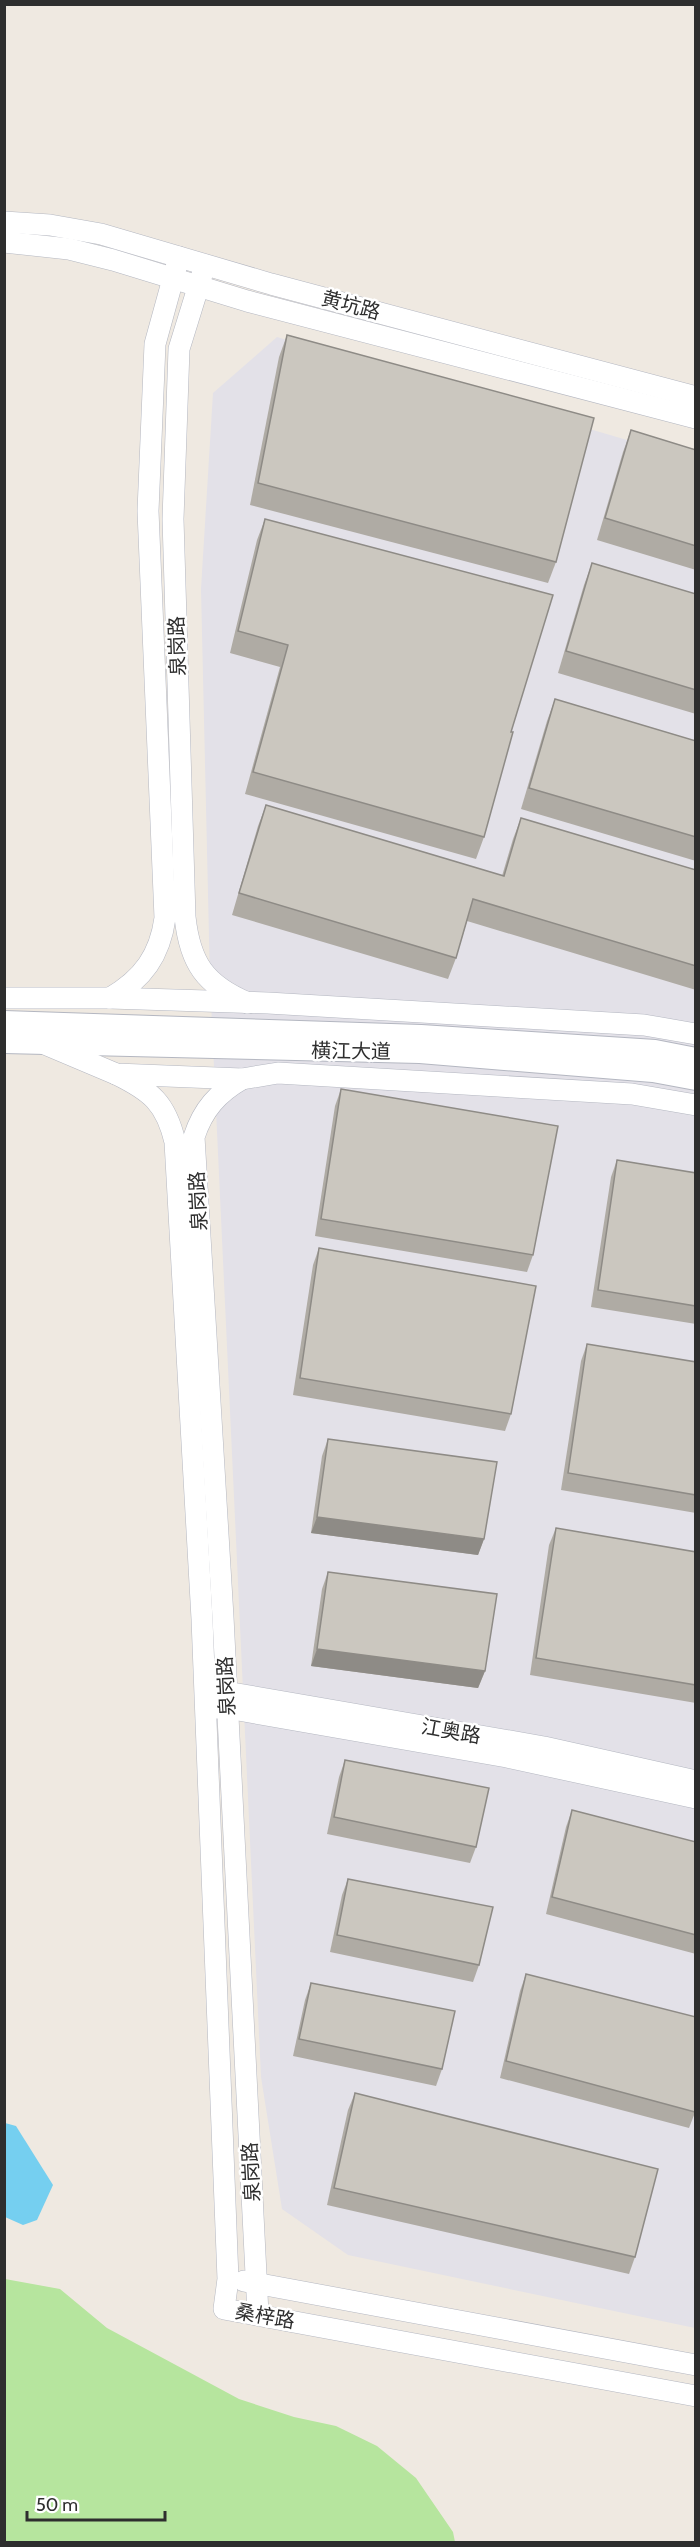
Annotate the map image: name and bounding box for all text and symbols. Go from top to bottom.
street label: 黄坑路 [319,286,383,324]
street label: 泉岗路 [164,616,190,676]
street label: 横江大道 [311,1038,391,1064]
street label: 泉岗路 [184,1170,212,1232]
street label: 泉岗路 [212,1655,240,1717]
street label: 江奥路 [419,1714,483,1748]
street label: 泉岗路 [237,2141,265,2203]
street label: 桑梓路 [233,2299,297,2333]
scale bar [27,2484,165,2522]
text: 50 m [36,2494,78,2516]

